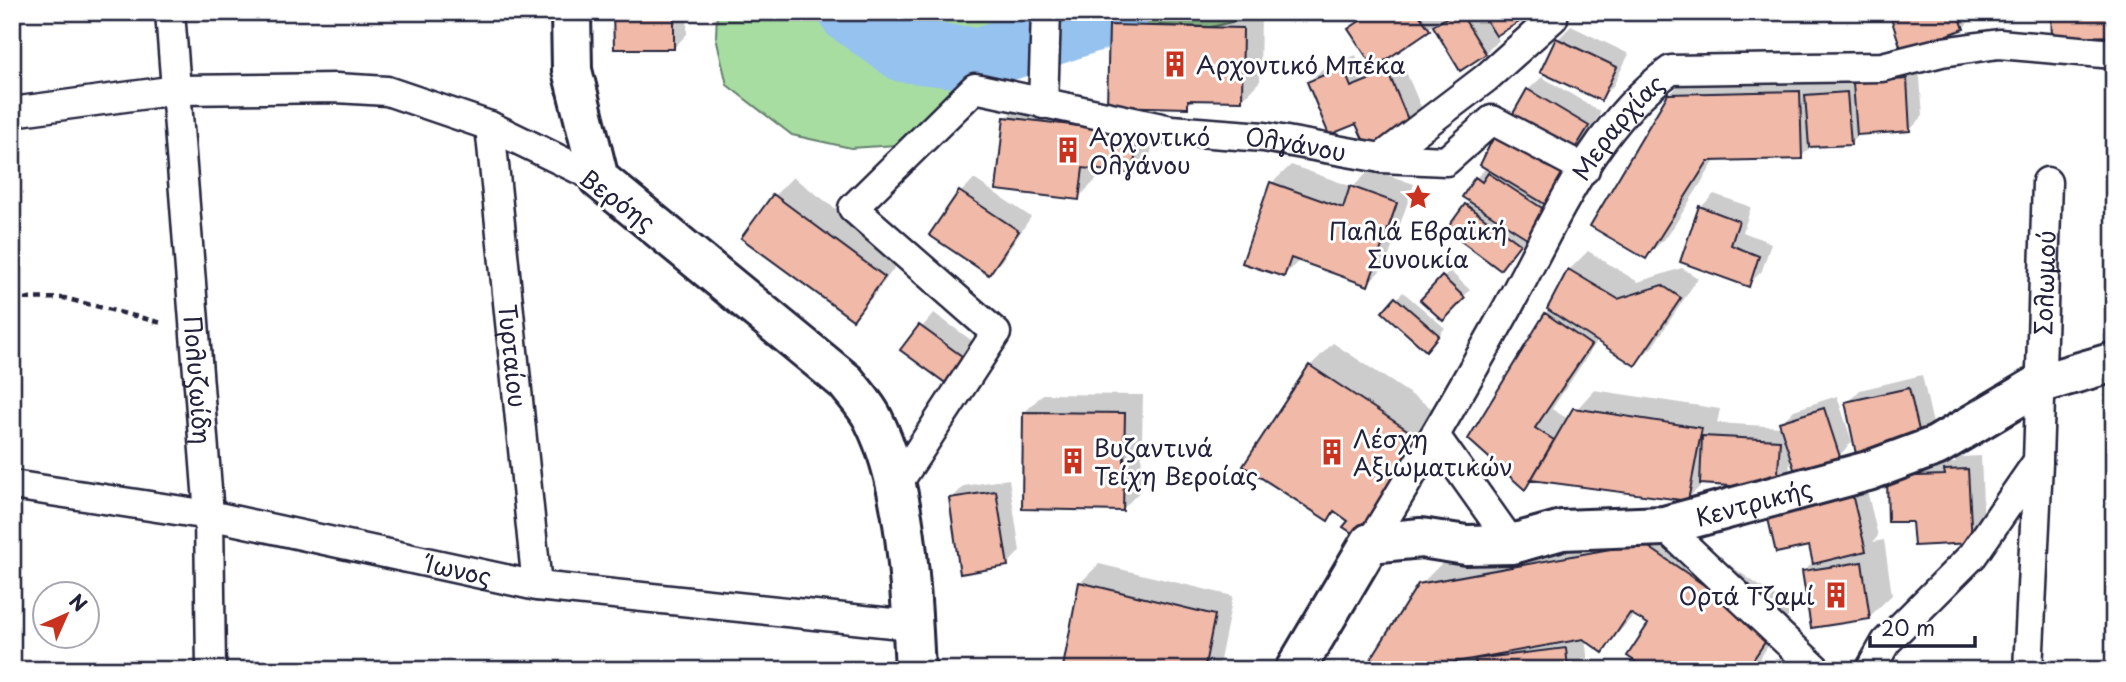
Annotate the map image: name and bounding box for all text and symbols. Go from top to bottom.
place label: Αρχοντικό Μπέκα [1196,46,1406,82]
building icon: Αρχοντικό Μπέκα [1160,49,1190,79]
street label: Μεραρχίας [1562,65,1671,187]
place label: Αρχοντικό Ολγάνου [1089,118,1210,182]
street label: Ολγάνου [1244,118,1349,169]
building icon: Αρχοντικό Ολγάνου [1053,135,1083,165]
street label: Βερόης [572,159,664,239]
place icon: Παλιά Εβραϊκή Συνοικία [1403,182,1433,212]
place label: Παλιά Εβραϊκή Συνοικία [1329,212,1507,276]
street label: Σολωμού [2024,230,2063,336]
street label: Τυρταίου [490,302,537,409]
street label: Πολυζωίδη [176,314,221,446]
place label: Λέσχη Αξιωματικών [1353,420,1513,484]
place label: Βυζαντινά Τείχη Βεροίας [1094,429,1258,493]
building icon: Λέσχη Αξιωματικών [1317,437,1347,467]
building icon: Βυζαντινά Τείχη Βεροίας [1058,446,1088,476]
street label: Κεντρικής [1691,469,1816,535]
street label: Ίωνος [420,544,495,594]
place label: Ορτά Τζαμί [1678,577,1815,613]
north arrow [32,580,102,650]
building icon: Ορτά Τζαμί [1821,580,1851,610]
text: N [64,587,94,617]
scale bar [1870,605,1976,649]
text: 20 m [1881,611,1935,643]

